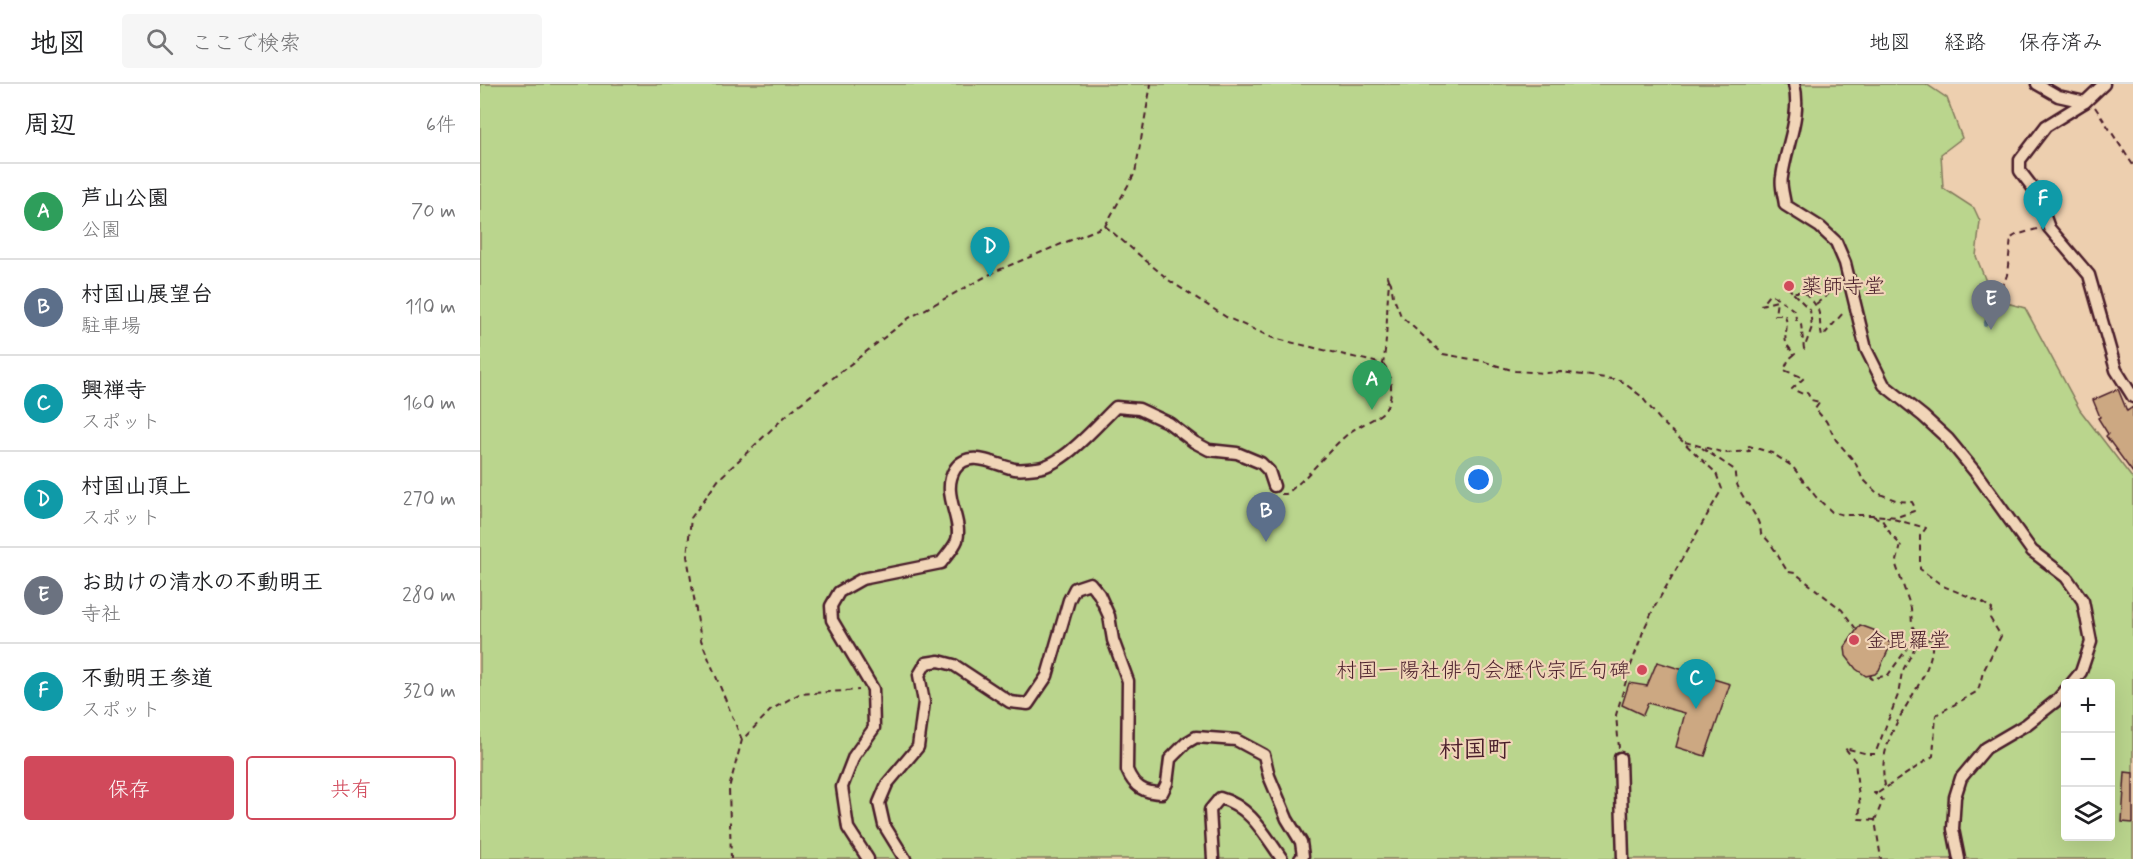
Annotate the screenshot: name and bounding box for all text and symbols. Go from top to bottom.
search box [122,14,542,68]
icon: search [143,25,176,58]
text: 地図 [30,26,86,63]
text: 地図 [1869,29,1911,57]
text: 経路 [1944,29,1986,57]
text: 保存済み [2019,29,2103,57]
text: ここで検索 [191,30,301,58]
text: 周辺 [24,109,76,143]
text: 6件 [426,112,456,139]
pin: F [2024,180,2062,230]
text: 芦山公園 [81,185,169,213]
text: A [37,198,50,225]
text: 70 m [411,198,456,225]
text: 公園 [81,217,121,244]
pin: D [970,228,1010,277]
place label: 薬師寺堂 [1801,273,1885,301]
marker: 薬師寺堂 [1782,279,1796,293]
pin: E [1972,280,2010,330]
text: 村国山展望台 [81,281,213,309]
text: B [37,294,50,321]
text: 110 m [405,294,456,321]
text: 駐車場 [81,313,141,340]
pin: A [1352,360,1392,410]
text: 興禅寺 [81,377,147,405]
text: C [36,390,51,417]
text: 160 m [403,390,456,417]
text: スポット [81,409,161,436]
your location [1464,465,1493,494]
text: 村国山頂上 [81,473,191,501]
text: D [37,486,50,513]
text: 270 m [403,486,456,513]
pin: B [1246,492,1286,542]
text: スポット [81,505,161,532]
text: お助けの清水の不動明王 [81,569,323,597]
text: E [38,582,49,609]
text: 280 m [402,582,456,609]
text: 寺社 [81,601,121,628]
place label: 金毘羅堂 [1866,627,1950,655]
marker: 金毘羅堂 [1847,633,1861,647]
place label: 村国一陽社俳句会歴代宗匠句碑 [1336,657,1630,685]
pin: C [1676,660,1716,709]
marker: 村国一陽社俳句会歴代宗匠句碑 [1635,663,1649,677]
text: 不動明王参道 [81,665,213,693]
text: F [38,678,49,705]
text: 320 m [403,678,456,705]
map controls [2061,679,2115,841]
button: + [2061,679,2115,733]
text: スポット [81,697,161,724]
button: − [2061,733,2115,787]
district label: 村国町 [1439,735,1511,766]
button: 保存 [24,756,234,820]
button: 共有 [246,756,456,820]
button: layers [2061,787,2115,841]

